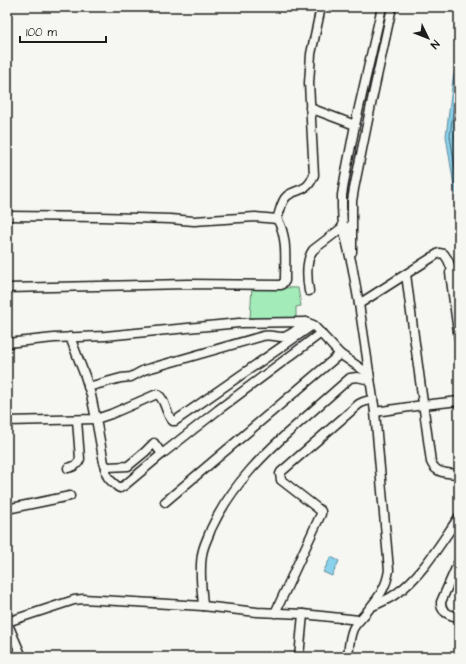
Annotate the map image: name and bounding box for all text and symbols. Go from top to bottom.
scale bar [20,18,106,44]
north arrow [408,18,448,58]
text: 100 m [26,24,57,41]
text: N [427,37,443,52]

